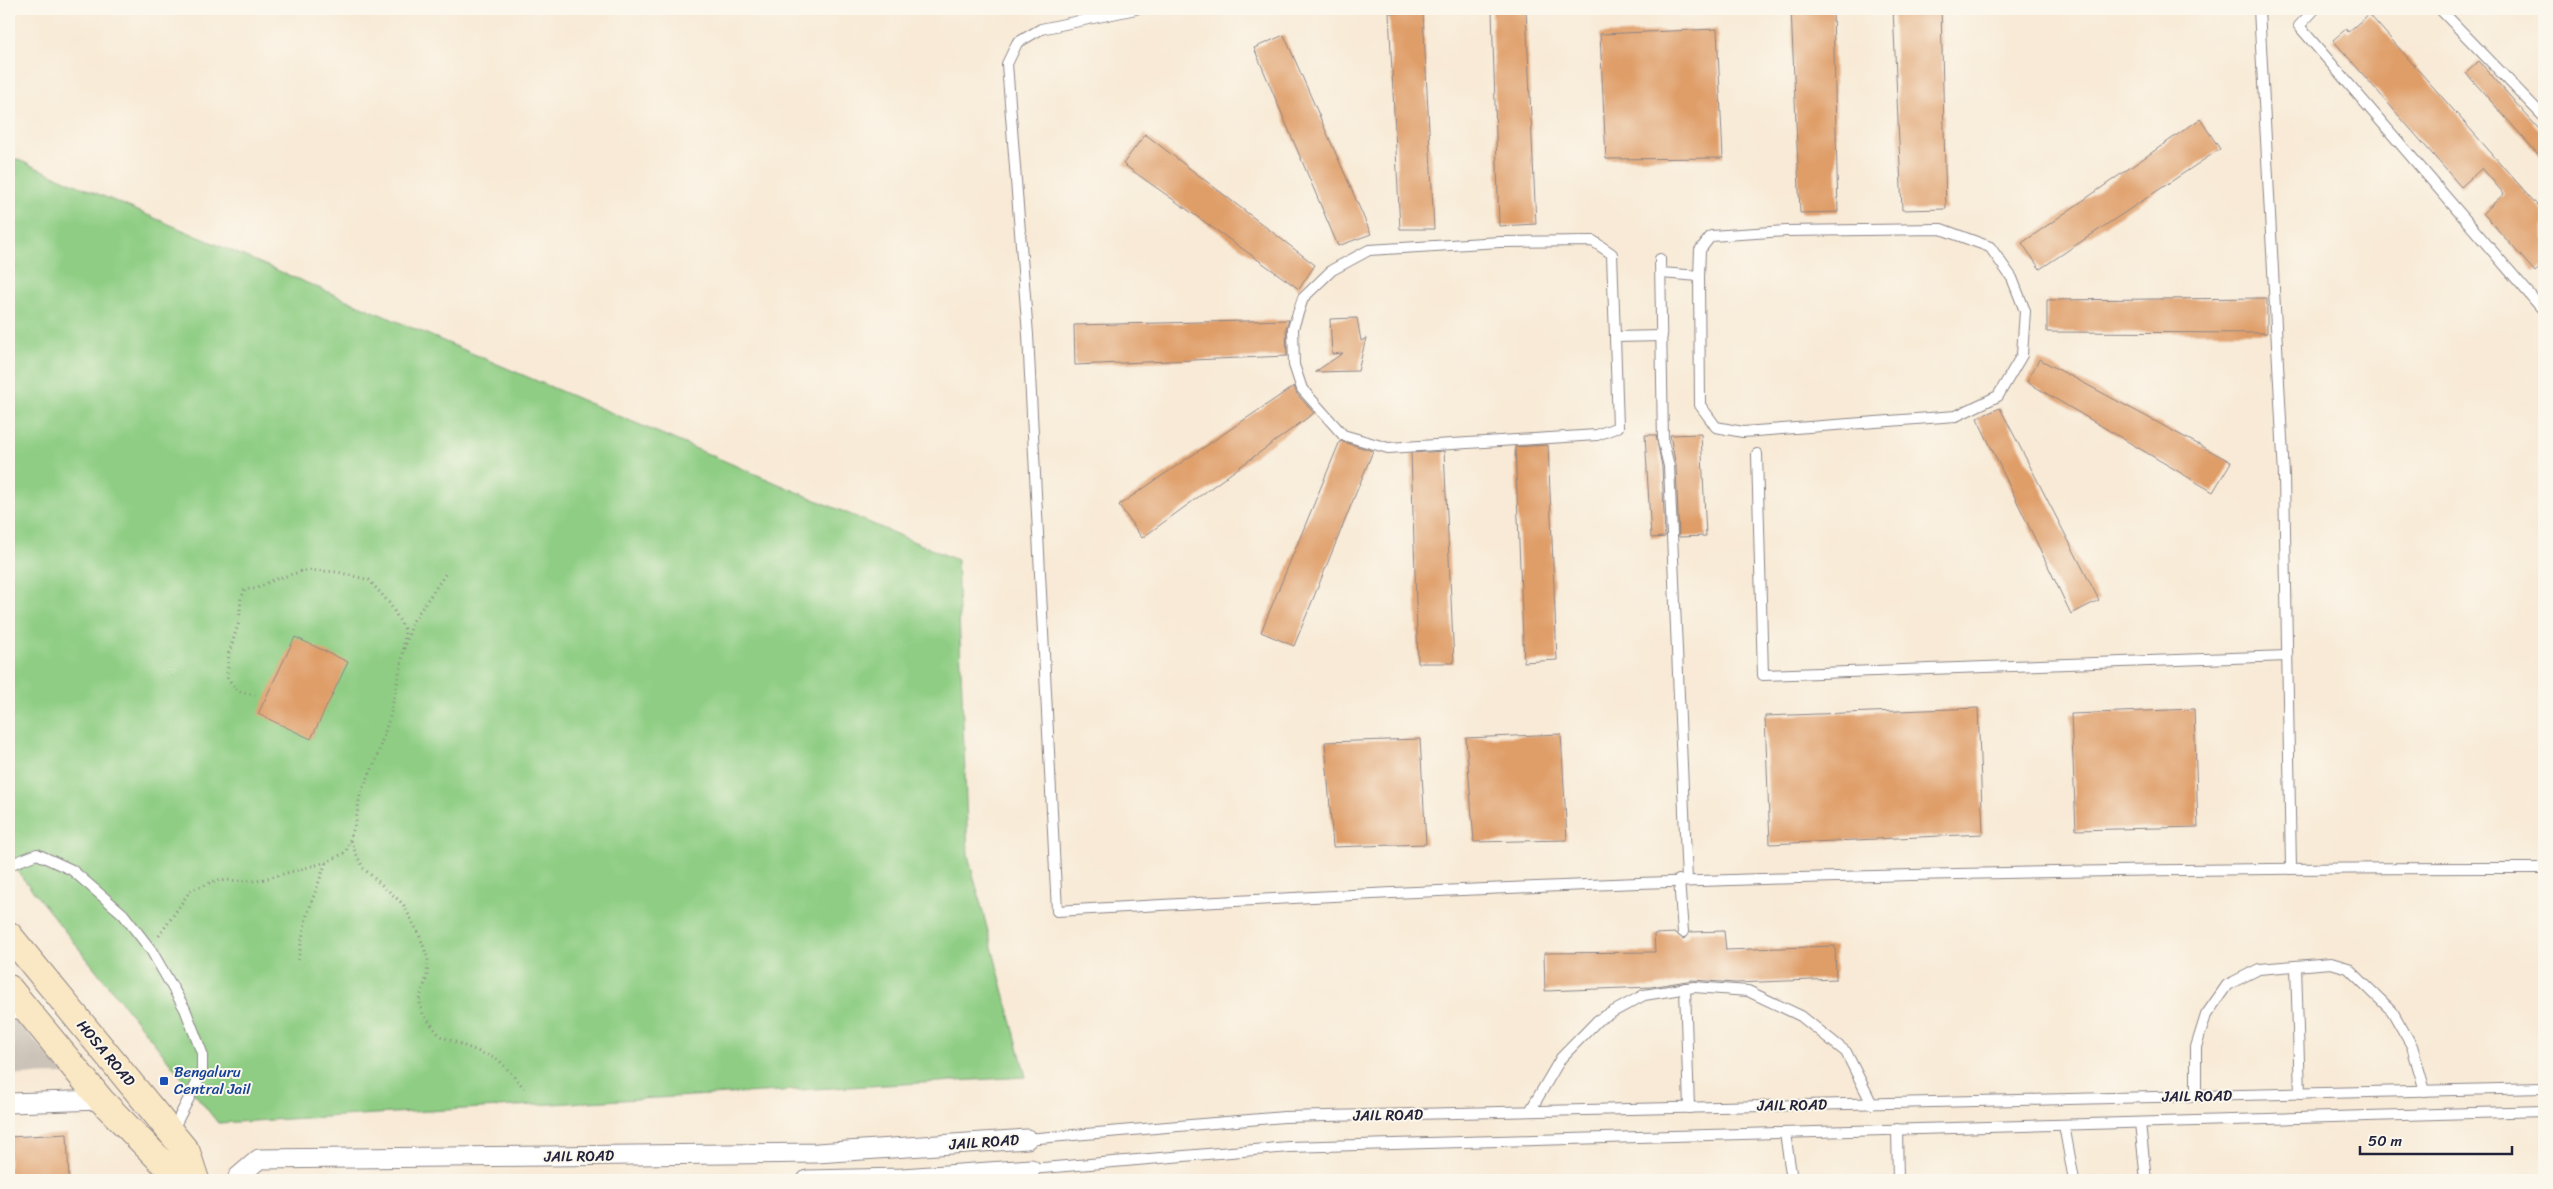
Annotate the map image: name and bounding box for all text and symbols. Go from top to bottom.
street label: HOSA ROAD [70,1014,142,1092]
place label: Bengaluru Central Jail [174,1059,251,1102]
marker: Bengaluru Central Jail [158,1075,170,1087]
street label: JAIL ROAD [2161,1082,2232,1110]
street label: JAIL ROAD [1756,1091,1827,1119]
street label: JAIL ROAD [1352,1101,1423,1129]
scale bar [2360,1124,2513,1156]
street label: JAIL ROAD [947,1127,1020,1157]
text: 50 m [2368,1128,2403,1154]
street label: JAIL ROAD [543,1142,614,1170]

